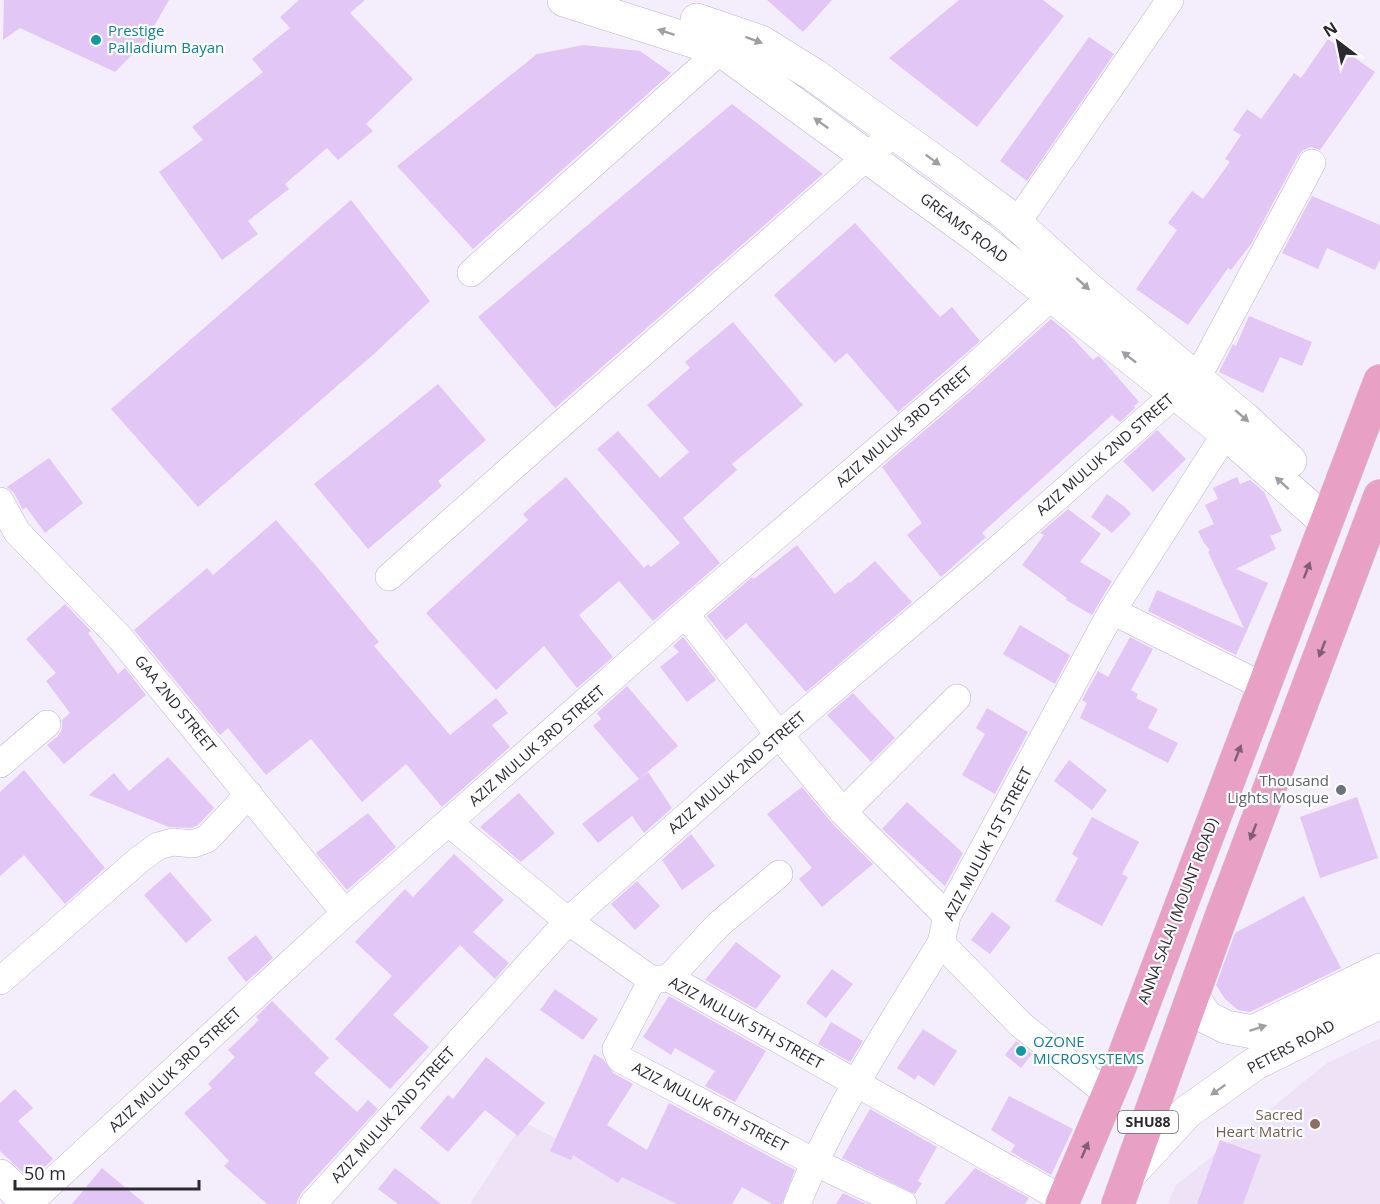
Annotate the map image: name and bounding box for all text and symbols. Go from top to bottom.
north arrow [1308,12,1368,72]
text: N [1319,17,1341,42]
place label: Prestige Palladium Bayan [108,20,224,57]
one-way arrow [657,27,675,37]
marker: Prestige Palladium Bayan [89,33,103,47]
one-way arrow [745,35,763,45]
one-way arrow [814,117,829,129]
one-way arrow [924,154,940,166]
street label: GREAMS ROAD [917,188,1013,267]
one-way arrow [1075,277,1090,290]
one-way arrow [1121,351,1137,364]
street label: AZIZ MULUK 3RD STREET [831,361,976,491]
street label: AZIZ MULUK 2ND STREET [1031,388,1178,520]
one-way arrow [1234,409,1249,423]
one-way arrow [1275,477,1290,490]
one-way arrow [1303,561,1312,579]
one-way arrow [1317,640,1327,658]
street label: GAA 2ND STREET [131,651,221,757]
street label: AZIZ MULUK 3RD STREET [464,680,609,810]
street label: AZIZ MULUK 2ND STREET [663,706,810,838]
one-way arrow [1234,744,1243,762]
street label: AZIZ MULUK 1ST STREET [938,763,1036,924]
place label: Thousand Lights Mosque [1227,770,1329,807]
marker: Thousand Lights Mosque [1334,783,1348,797]
street label: ANNA SALAI (MOUNT ROAD) [1132,815,1222,1007]
one-way arrow [1248,823,1258,841]
street label: AZIZ MULUK 5TH STREET [666,971,828,1073]
street label: AZIZ MULUK 3RD STREET [104,1002,245,1136]
street label: PETERS ROAD [1243,1015,1338,1078]
one-way arrow [1249,1023,1267,1032]
place label: OZONE MICROSYSTEMS [1033,1031,1144,1068]
street label: AZIZ MULUK 2ND STREET [326,1042,459,1187]
marker: OZONE MICROSYSTEMS [1014,1044,1028,1058]
street label: AZIZ MULUK 6TH STREET [629,1057,792,1156]
one-way arrow [1211,1084,1227,1096]
place label: Sacred Heart Matric [1216,1104,1303,1141]
road number: SHU88 [1118,1111,1178,1133]
marker: Sacred Heart Matric [1308,1117,1322,1131]
one-way arrow [1080,1141,1090,1159]
scale bar [15,1153,200,1191]
text: 50 m [24,1161,66,1185]

